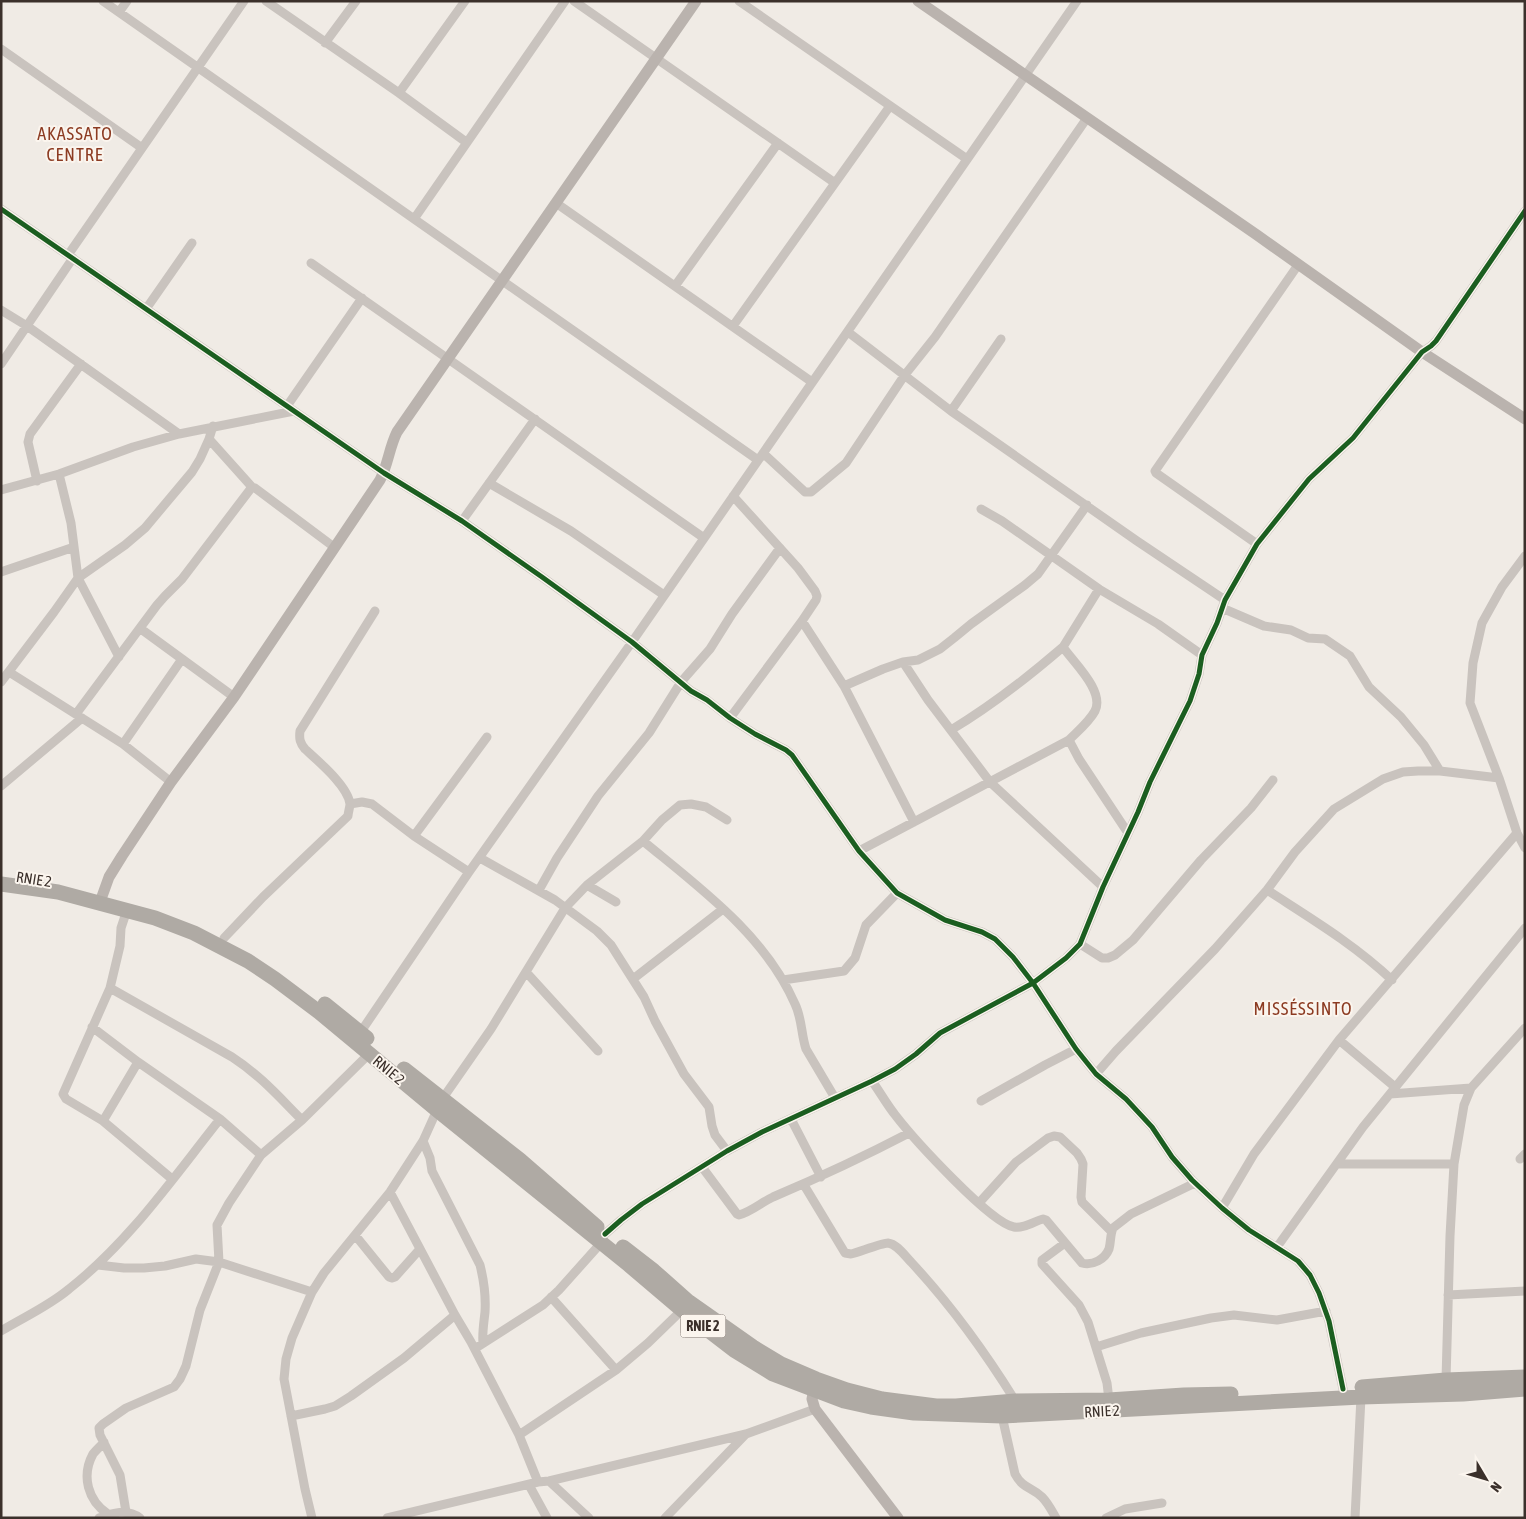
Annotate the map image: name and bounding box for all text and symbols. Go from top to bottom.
district label: AKASSATO CENTRE [37,123,113,165]
street label: RNIE 2 [15,868,53,890]
district label: MISSÉSSINTO [1254,998,1352,1019]
street label: RNIE 2 [370,1052,408,1088]
road number: RNIE 2 [680,1314,726,1338]
street label: RNIE 2 [1084,1402,1120,1420]
north arrow [1461,1454,1511,1504]
text: N [1487,1479,1505,1495]

